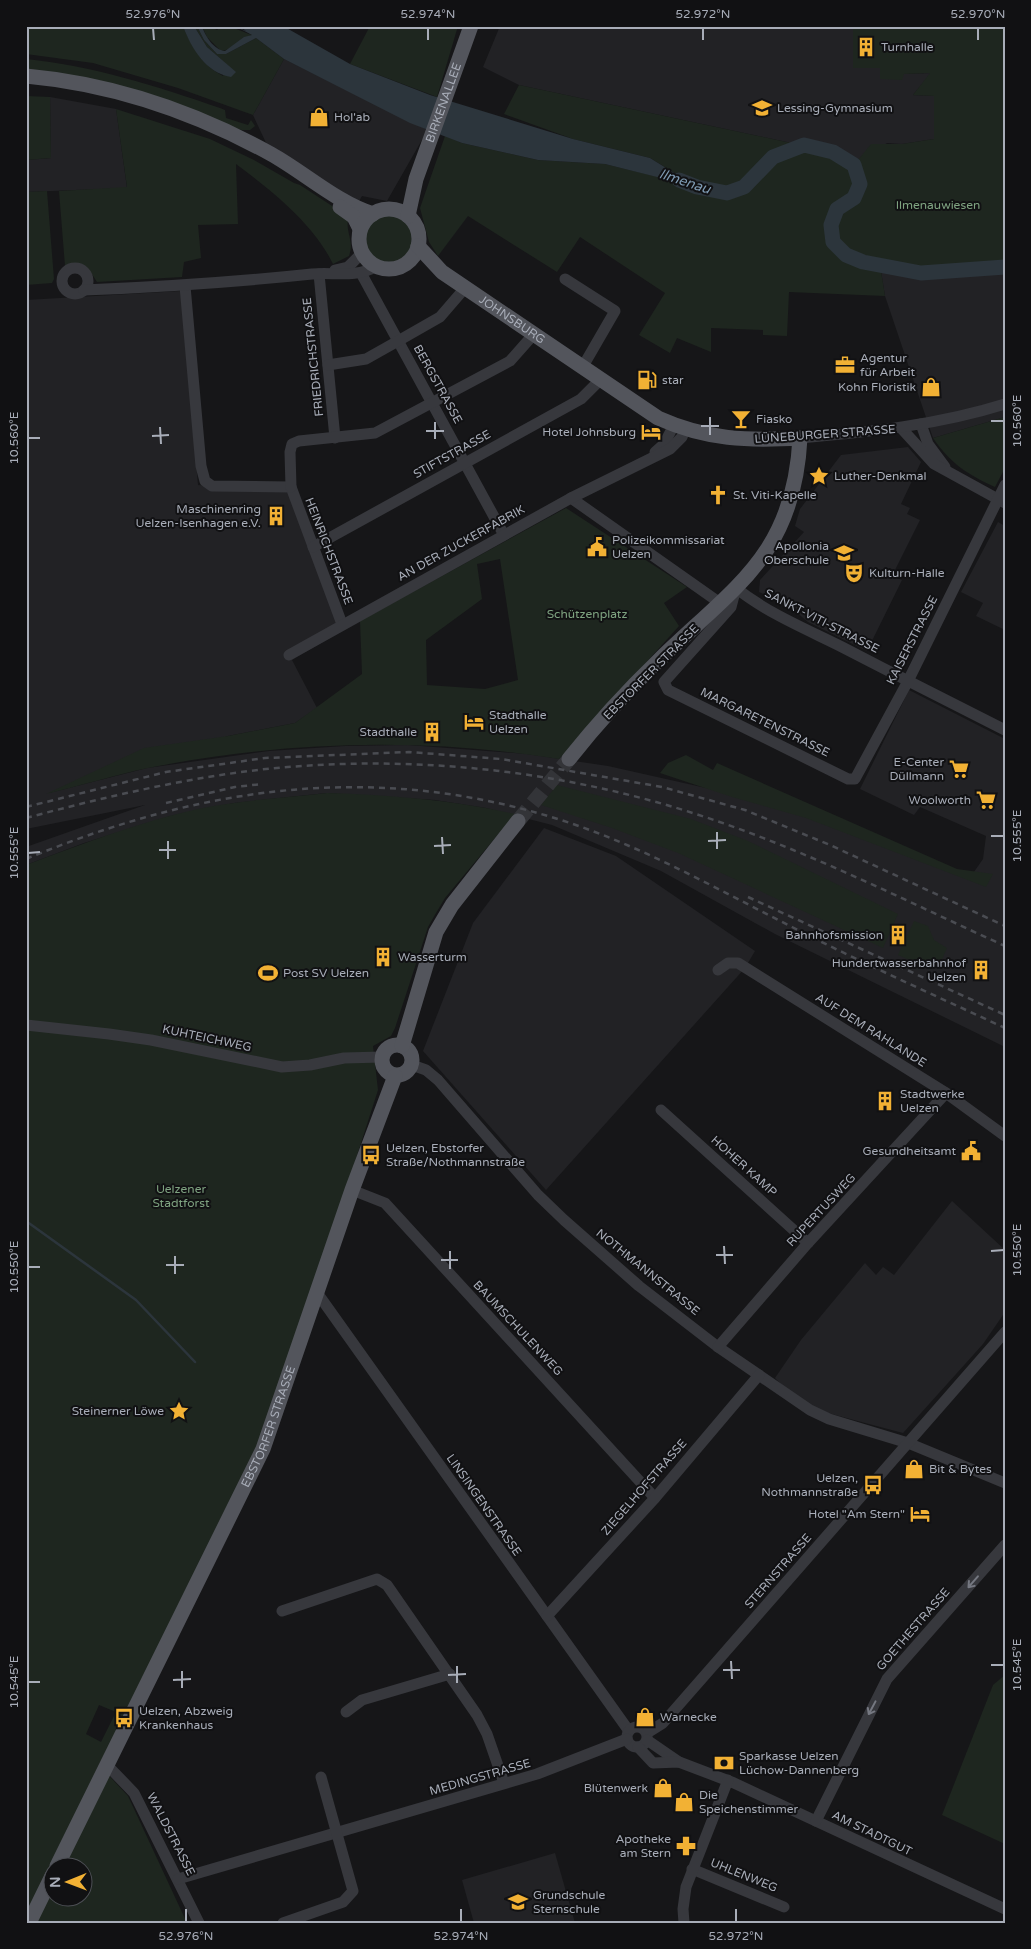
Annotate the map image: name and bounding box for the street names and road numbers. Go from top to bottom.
street label: BIRKENALLEE [423,61,464,144]
street label: JOHNSBURG [476,292,548,347]
street label: FRIEDRICHSTRASSE [300,297,326,417]
street label: BERGSTRASSE [411,342,466,426]
street label: LÜNEBURGER STRASSE [754,422,896,446]
street label: STIFTSTRASSE [411,427,494,481]
street label: HEINRICHSTRASSE [302,496,356,607]
street label: AN DER ZUCKERFABRIK [395,502,527,584]
street label: SANKT-VITI-STRASSE [763,586,882,656]
street label: KAISERSTRASSE [884,593,941,687]
street label: EBSTORFER STRASSE [600,621,702,723]
street label: MARGARETENSTRASSE [698,685,832,760]
street label: AUF DEM RAHLANDE [813,990,929,1070]
street label: KUHTEICHWEG [161,1022,253,1054]
street label: HOHER KAMP [708,1133,780,1199]
street label: RUPERTUSWEG [784,1171,858,1249]
street label: NOTHMANNSTRASSE [593,1226,703,1318]
street label: BAUMSCHULENWEG [470,1278,566,1378]
street label: EBSTORFER STRASSE [238,1364,298,1489]
street label: ZIEGELHOFSTRASSE [599,1436,690,1538]
street label: LINSINGENSTRASSE [444,1451,525,1559]
street label: STERNSTRASSE [742,1531,814,1611]
street label: GOETHESTRASSE [873,1585,953,1673]
street label: MEDINGSTRASSE [428,1756,533,1798]
street label: WALDSTRASSE [144,1790,198,1878]
street label: AM STADTGUT [830,1808,915,1859]
street label: UHLENWEG [708,1855,780,1895]

